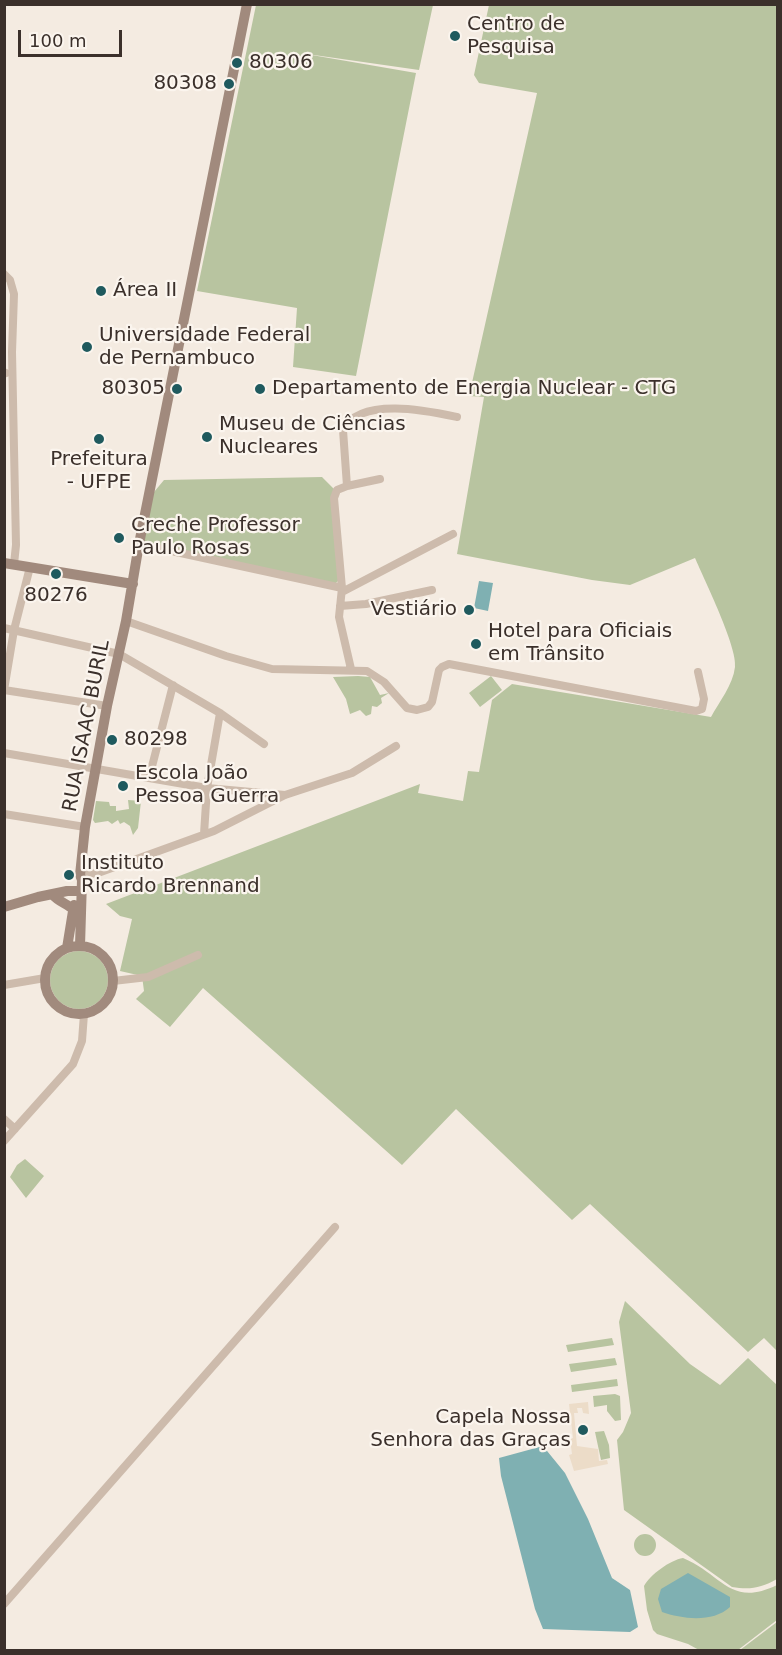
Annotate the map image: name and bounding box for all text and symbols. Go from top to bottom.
place label: Centro de Pesquisa [467,13,565,60]
scale bar [21,18,124,56]
marker: Centro de Pesquisa [448,29,462,43]
text: 100 m [29,30,87,51]
place label: 80306 [249,51,313,75]
marker: 80306 [230,56,244,70]
place label: 80308 [153,72,217,96]
marker: 80308 [222,77,236,91]
place label: Área II [113,279,177,303]
marker: Área II [94,284,108,298]
place label: Universidade Federal de Pernambuco [99,324,310,371]
marker: Universidade Federal de Pernambuco [80,340,94,354]
place label: 80305 [101,377,165,401]
place label: Departamento de Energia Nuclear - CTG [272,377,676,401]
marker: 80305 [170,382,184,396]
marker: Departamento de Energia Nuclear - CTG [253,382,267,396]
place label: Museu de Ciências Nucleares [219,413,406,460]
marker: Museu de Ciências Nucleares [200,430,214,444]
marker: Prefeitura - UFPE [92,432,106,446]
place label: Prefeitura - UFPE [50,448,148,495]
place label: Creche Professor Paulo Rosas [131,514,300,561]
marker: Creche Professor Paulo Rosas [112,531,126,545]
marker: 80276 [49,567,63,581]
place label: 80276 [24,584,88,608]
place label: Vestiário [370,598,457,622]
marker: Vestiário [462,603,476,617]
place label: Hotel para Oficiais em Trânsito [488,620,672,667]
marker: Hotel para Oficiais em Trânsito [469,637,483,651]
street label: RUA ISAAC BURIL [59,638,115,814]
place label: 80298 [124,728,188,752]
marker: 80298 [105,733,119,747]
place label: Escola João Pessoa Guerra [135,762,279,809]
marker: Escola João Pessoa Guerra [116,779,130,793]
place label: Instituto Ricardo Brennand [81,852,260,899]
marker: Instituto Ricardo Brennand [62,868,76,882]
place label: Capela Nossa Senhora das Graças [370,1406,571,1453]
marker: Capela Nossa Senhora das Graças [576,1423,590,1437]

